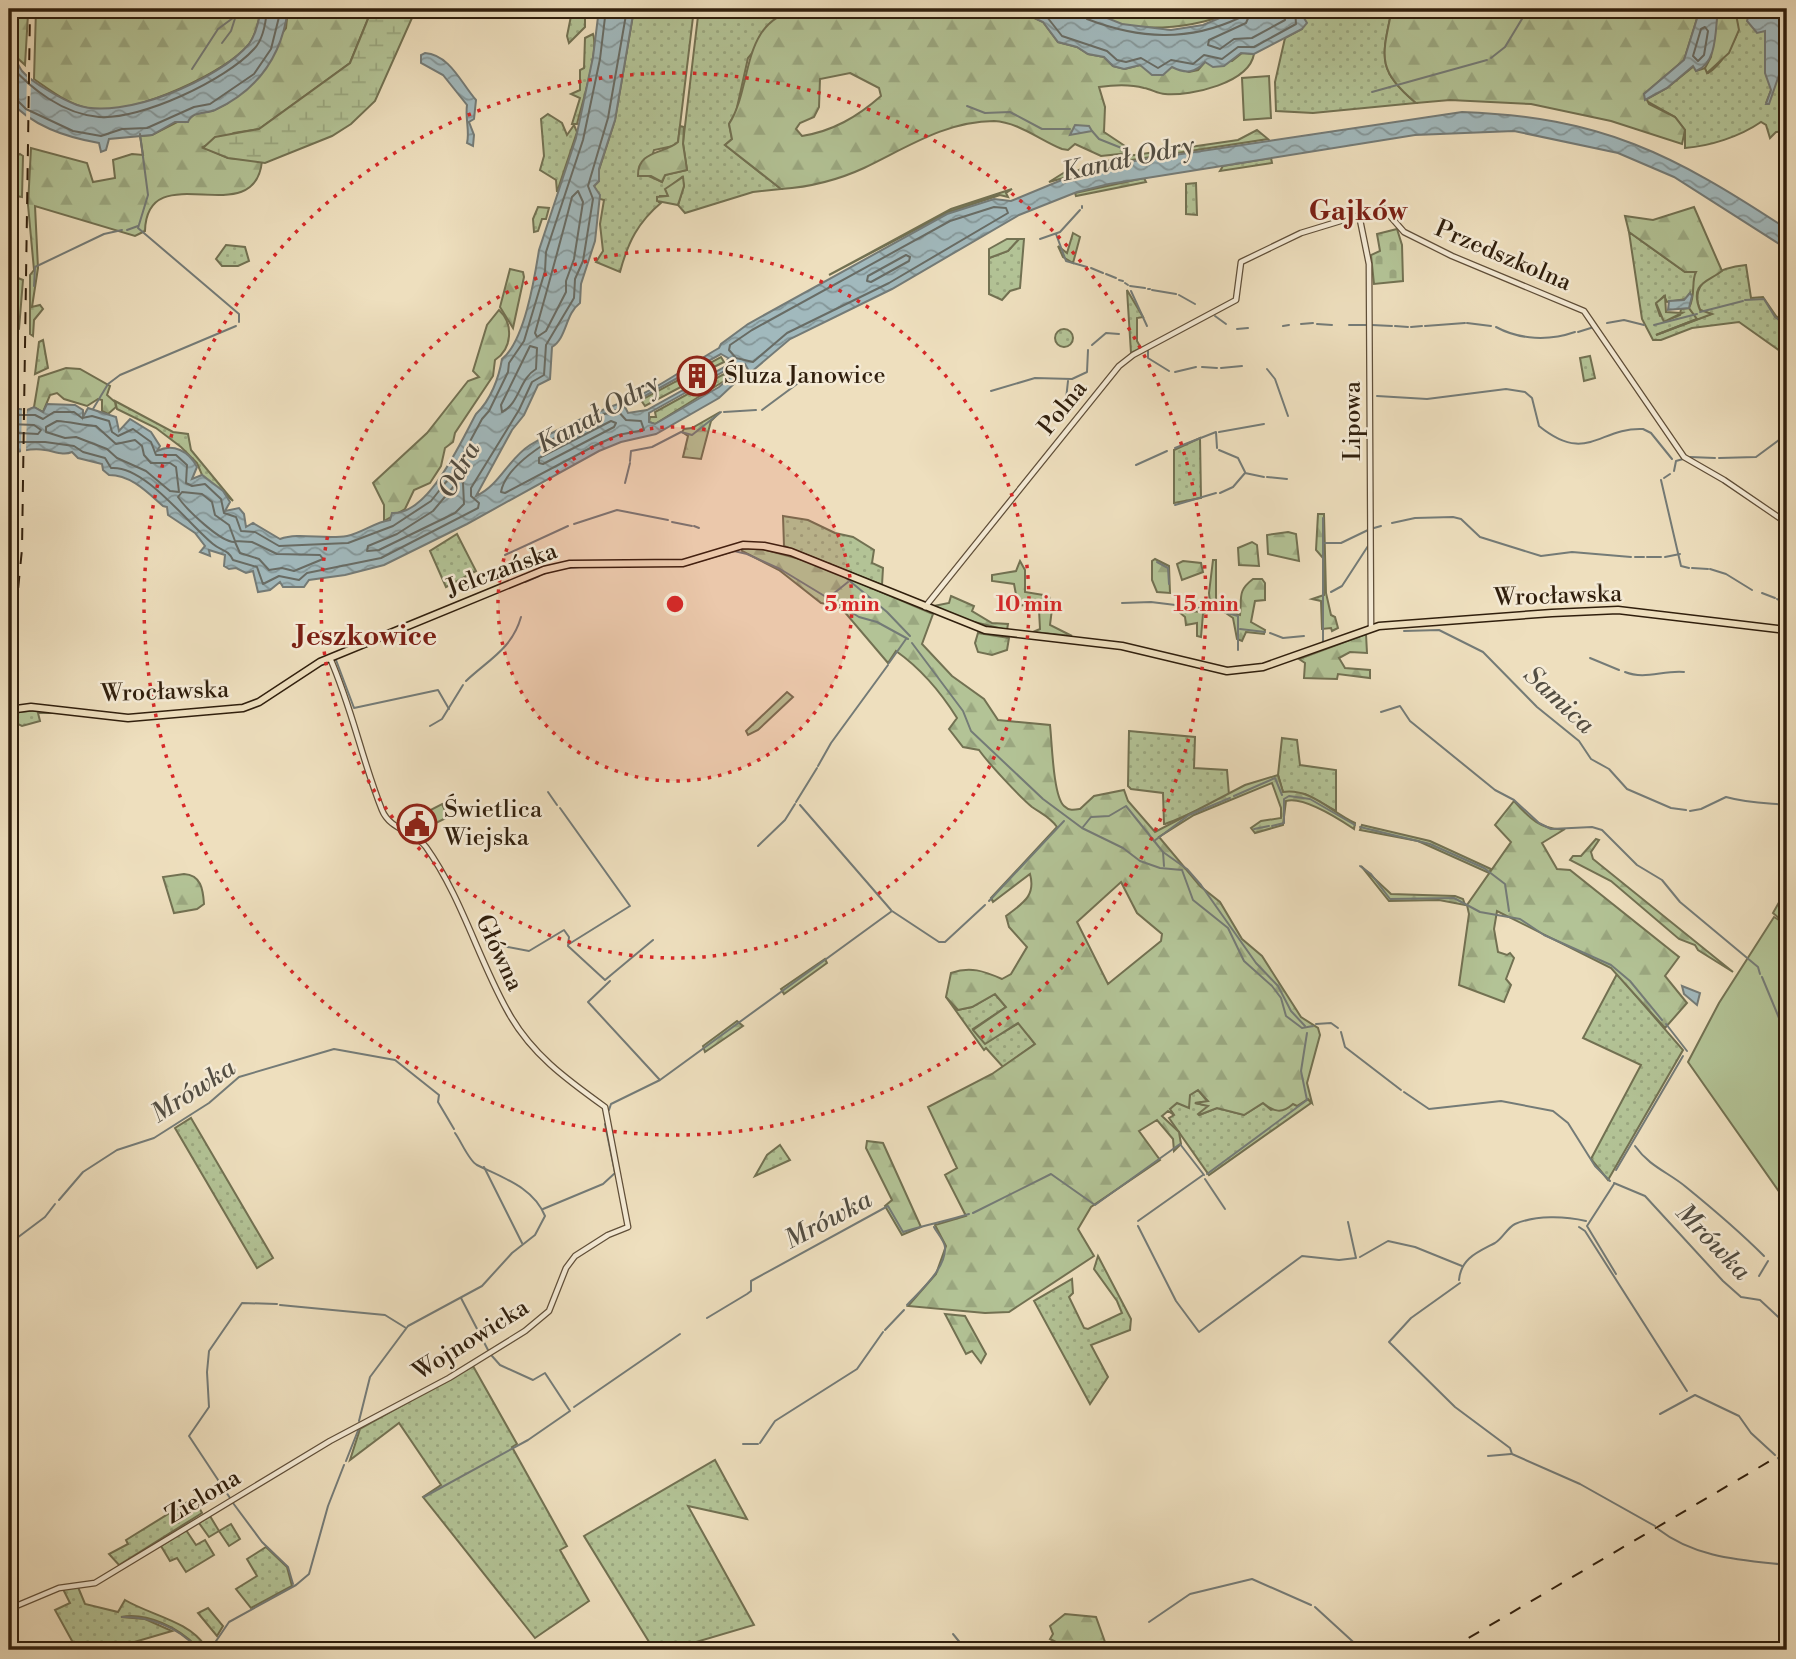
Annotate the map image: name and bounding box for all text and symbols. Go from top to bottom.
water label: Kanał Odry [1058,129,1198,189]
district label: Gajków [1309,194,1408,229]
street label: Przedszkolna [1430,214,1577,299]
building icon: Śluza Janowice [676,355,718,397]
place label: Śluza Janowice [724,359,886,391]
water label: Kanał Odry [531,367,665,461]
street label: Polna [1032,374,1095,441]
street label: Lipowa [1338,380,1368,461]
water label: Odra [431,436,488,504]
street label: Jelczańska [442,536,562,604]
street label: Wrocławska [1492,579,1623,613]
centre of rings [663,592,687,616]
text: 5 min [824,592,880,618]
text: 10 min [996,592,1062,618]
text: 15 min [1173,592,1239,618]
district label: Jeszkowice [291,619,437,654]
water label: Samica [1517,659,1602,741]
street label: Wrocławska [99,675,230,709]
place label: Świetlica Wiejska [443,793,543,853]
public building icon: Świetlica Wiejska [396,803,438,845]
street label: Główna [468,910,530,997]
water label: Mrówka [145,1051,242,1130]
water label: Mrówka [779,1183,878,1256]
water label: Mrówka [1669,1197,1758,1288]
street label: Wojnowicka [407,1292,535,1388]
street label: Zielona [160,1462,247,1531]

